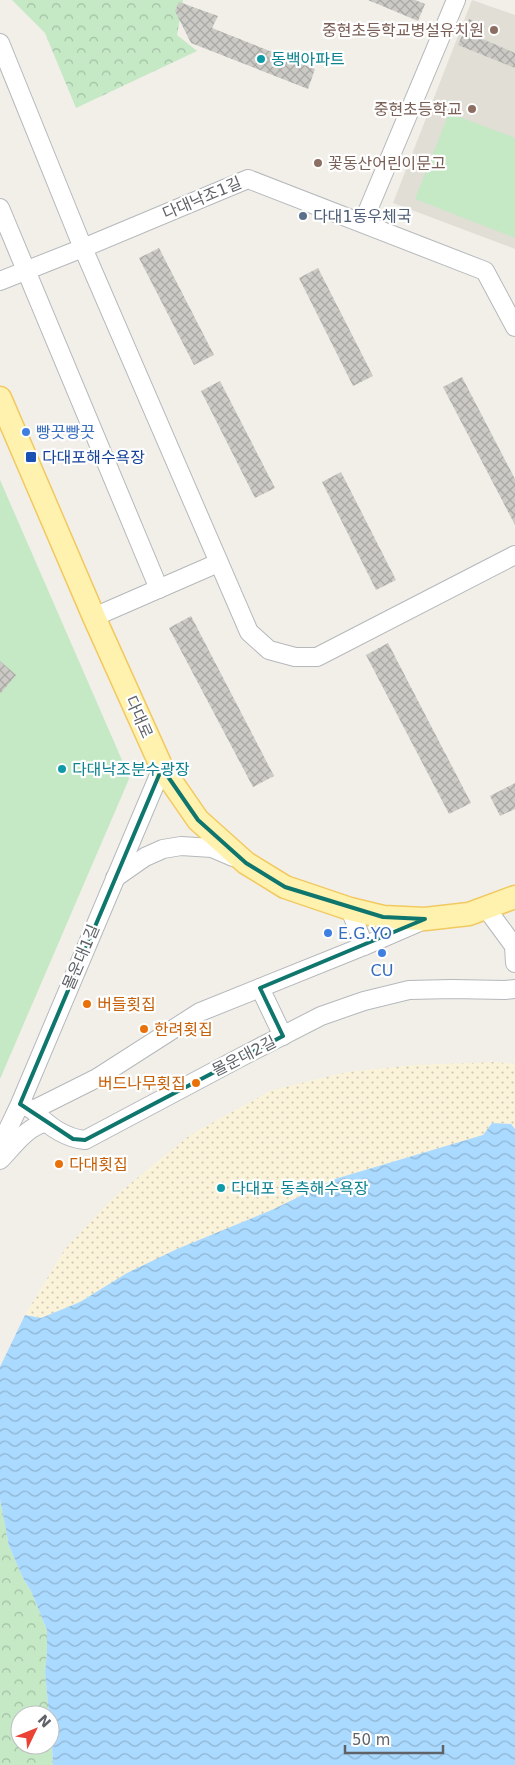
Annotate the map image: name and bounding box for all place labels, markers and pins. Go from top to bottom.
place label: 중현초등학교병설유치원 [322,21,484,40]
marker: 중현초등학교병설유치원 [488,24,500,36]
place label: 동백아파트 [271,50,345,69]
marker: 동백아파트 [255,53,267,65]
place label: 중현초등학교 [374,100,462,119]
marker: 중현초등학교 [466,103,478,115]
place label: 꽃동산어린이문고 [328,154,446,173]
marker: 꽃동산어린이문고 [312,157,324,169]
place label: 다대1동우체국 [313,207,412,226]
marker: 다대1동우체국 [297,210,309,222]
place label: 빵끗빵끗 [36,423,95,442]
marker: 빵끗빵끗 [20,426,32,438]
place label: 다대포해수욕장 [42,448,145,467]
marker: 다대포해수욕장 [24,450,38,464]
place label: 다대낙조분수광장 [72,760,190,779]
marker: 다대낙조분수광장 [56,763,68,775]
place label: E.G.YO [338,924,392,943]
marker: E.G.YO [322,927,334,939]
marker: CU [376,947,388,959]
place label: CU [371,961,393,980]
place label: 버들횟집 [97,995,156,1014]
marker: 버들횟집 [81,998,93,1010]
place label: 한려횟집 [154,1020,213,1039]
marker: 한려횟집 [138,1023,150,1035]
place label: 버드나무횟집 [98,1074,186,1093]
marker: 버드나무횟집 [190,1077,202,1089]
place label: 다대횟집 [69,1155,128,1174]
marker: 다대횟집 [53,1158,65,1170]
place label: 다대포 동측해수욕장 [231,1179,369,1198]
marker: 다대포 동측해수욕장 [215,1182,227,1194]

